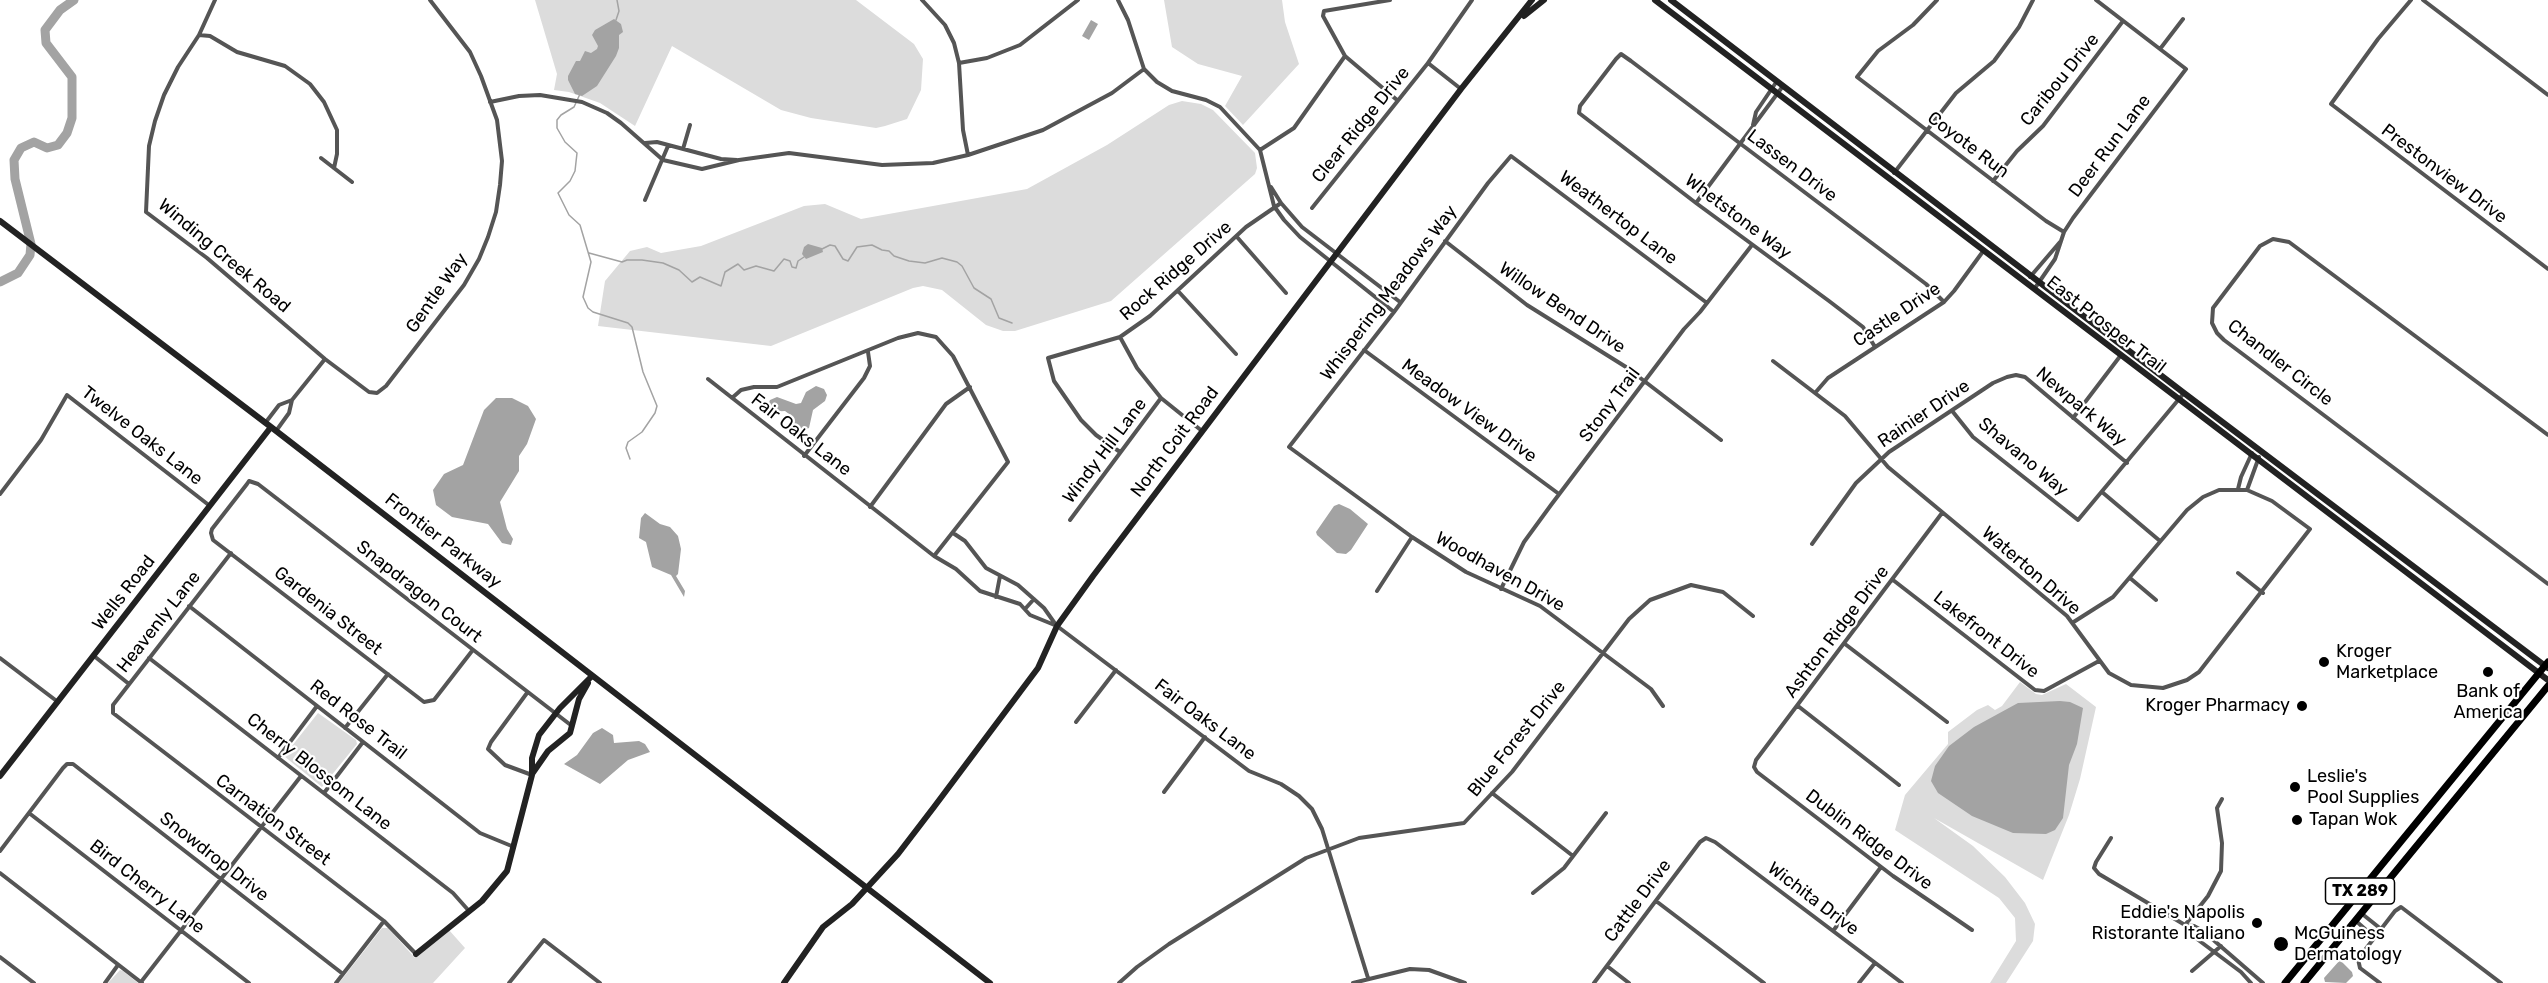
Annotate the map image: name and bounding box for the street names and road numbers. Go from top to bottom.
street label: Caribou Drive [2016,29,2104,131]
street label: Clear Ridge Drive [1308,63,1414,187]
street label: Deer Run Lane [2064,90,2156,202]
street label: Coyote Run [1923,107,2013,183]
street label: Prestonview Drive [2377,120,2511,228]
street label: Lassen Drive [1743,125,1841,207]
street label: Weathertop Lane [1555,167,1681,269]
street label: Whetstone Way [1680,170,1796,264]
street label: Winding Creek Road [153,194,295,318]
street label: Whispering Meadows Way [1316,201,1462,385]
street label: Rock Ridge Drive [1116,217,1236,325]
street label: Gentle Way [402,249,472,337]
street label: Willow Bend Drive [1495,258,1629,358]
street label: East Prosper Trail [2042,272,2170,378]
street label: Castle Drive [1849,278,1945,352]
street label: Chandler Circle [2223,315,2337,411]
street label: Meadow View Drive [1397,355,1541,467]
street label: Stony Trail [1575,363,1645,447]
street label: Newpark Way [2031,363,2131,451]
street label: Rainier Drive [1874,375,1974,453]
street label: Twelve Oaks Lane [77,382,207,490]
street label: North Coit Road [1126,382,1224,502]
street label: Fair Oaks Lane [747,389,855,481]
street label: Windy Hill Lane [1058,394,1152,508]
street label: Shavano Way [1974,413,2072,501]
street label: Frontier Parkway [380,489,506,593]
street label: Waterton Drive [1977,522,2085,620]
street label: Woodhaven Drive [1432,528,1568,616]
street label: Snapdragon Court [352,536,486,648]
street label: Wells Road [88,551,160,635]
street label: Gardenia Street [270,562,386,660]
street label: Ashton Ridge Drive [1780,562,1894,702]
street label: Heavenly Lane [113,567,205,677]
street label: Lakefront Drive [1929,587,2043,683]
street label: Fair Oaks Lane [1150,675,1260,765]
street label: Red Rose Trail [305,676,411,764]
street label: Blue Forest Drive [1464,677,1570,801]
street label: Cherry Blossom Lane [242,709,396,835]
street label: Carnation Street [211,770,335,870]
street label: Dublin Ridge Drive [1801,785,1937,895]
street label: Snowdrop Drive [155,808,273,906]
street label: Bird Cherry Lane [85,835,209,939]
street label: Cattle Drive [1600,855,1676,947]
street label: Wichita Drive [1763,858,1863,940]
road number: TX 289 [2326,878,2394,904]

